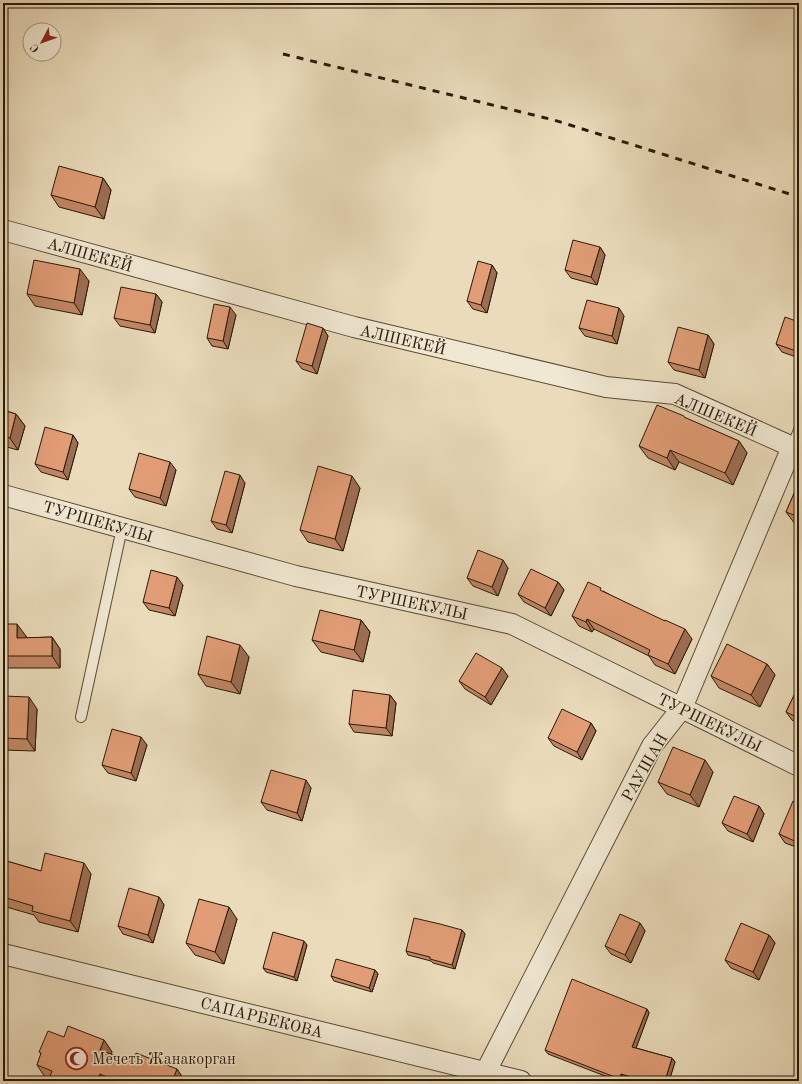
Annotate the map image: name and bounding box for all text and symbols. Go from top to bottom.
north arrow [22,22,62,62]
text: С [29,41,42,54]
street label: АЛШЕКЕЙ [45,232,135,276]
street label: АЛШЕКЕЙ [358,319,448,359]
street label: АЛШЕКЕЙ [672,388,760,440]
street label: ТУРШЕКУЛЫ [41,500,154,546]
street label: ТУРШЕКУЛЫ [354,584,469,624]
street label: ТУРШЕКУЛЫ [654,692,764,756]
street label: РАУШАН [620,731,672,805]
street label: САПАРБЕКОВА [199,996,324,1042]
mosque icon: Мечеть Жанакорган [64,1045,90,1071]
place label: Мечеть Жанакорган [92,1052,236,1068]

